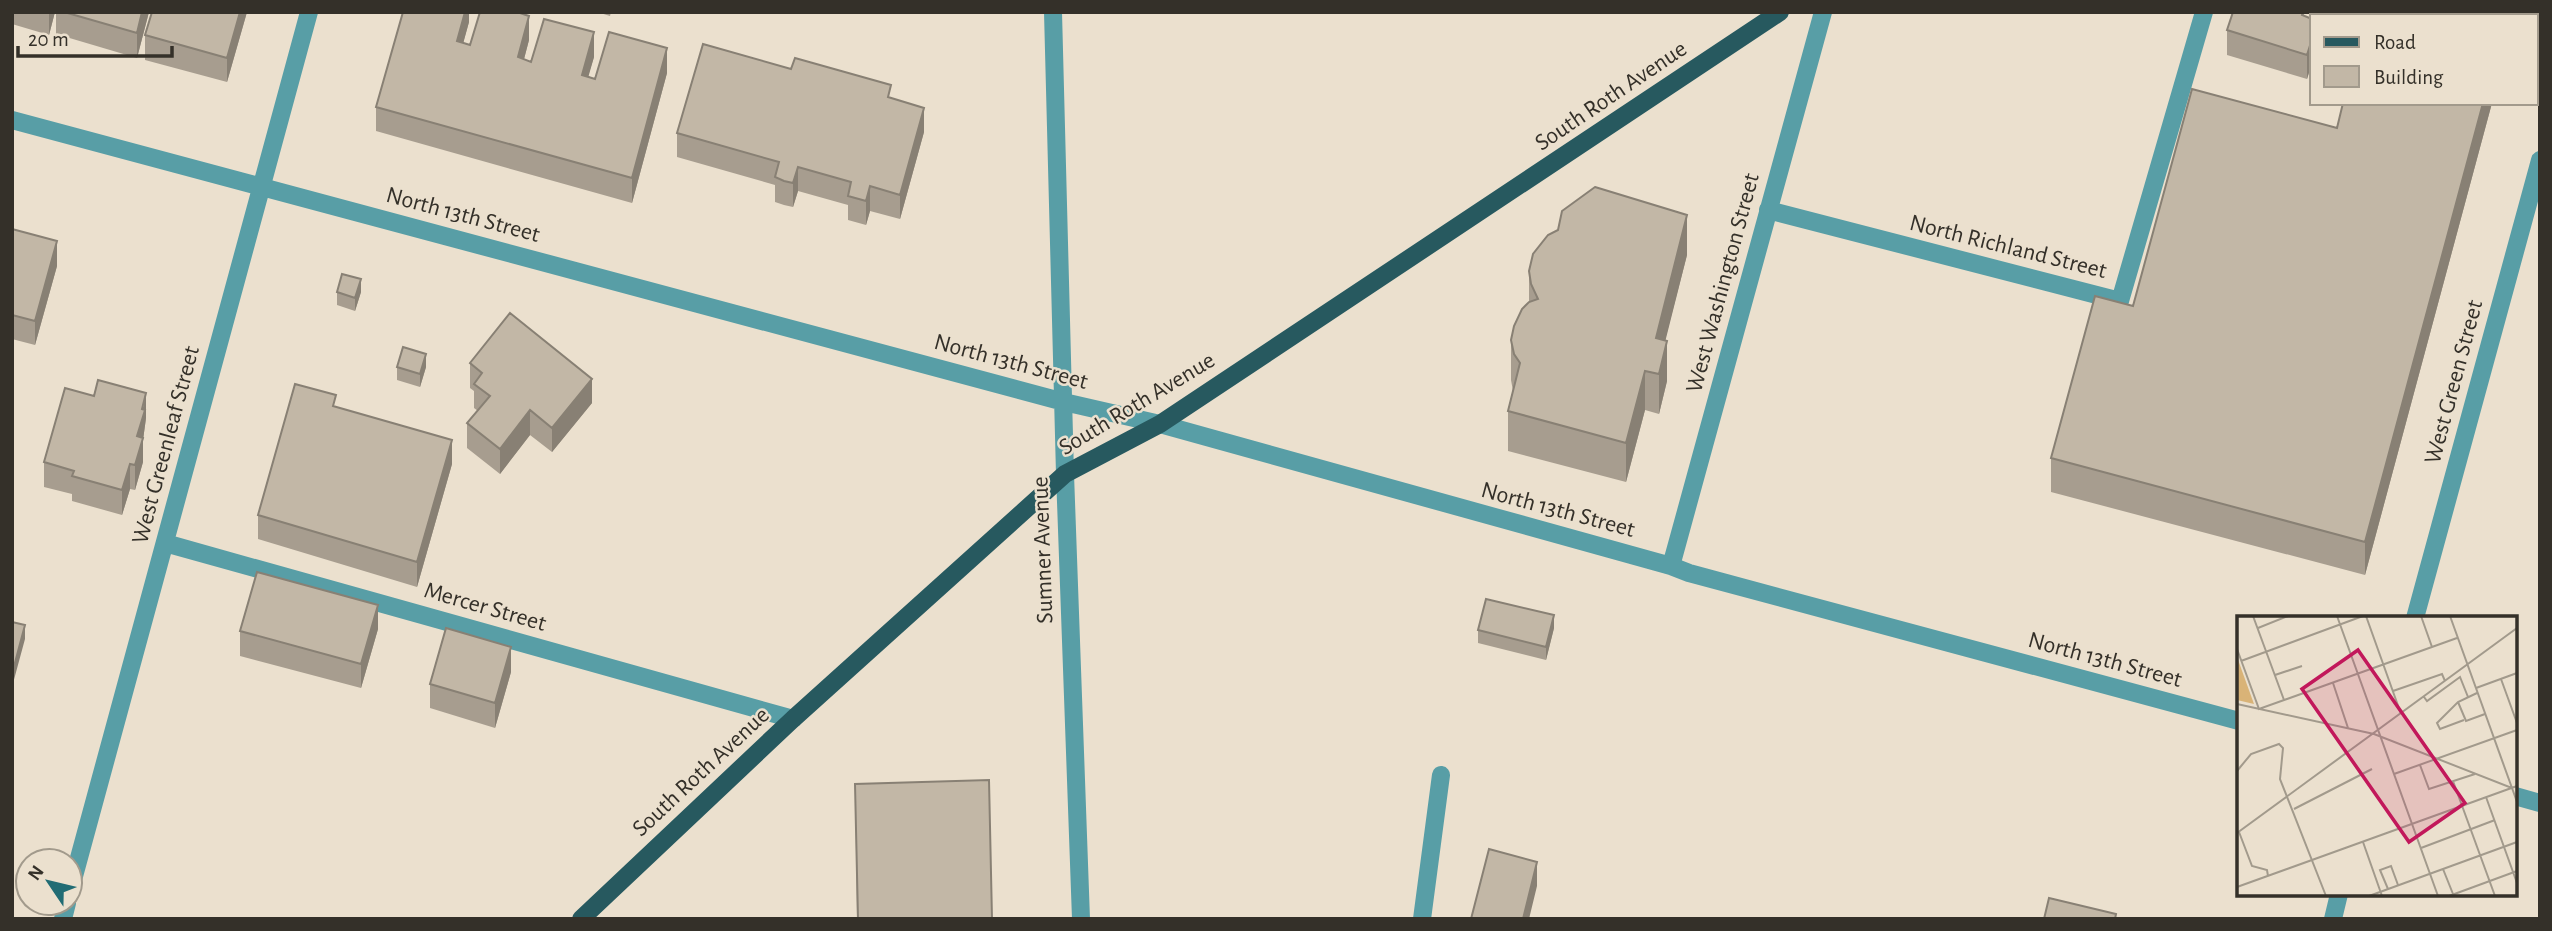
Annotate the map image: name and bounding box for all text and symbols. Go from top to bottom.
scale bar [18,14,172,58]
legend [2310,14,2538,105]
text: 20 m [28,29,69,50]
text: Road [2374,32,2416,53]
street label: South Roth Avenue [1531,36,1691,156]
text: Building [2374,67,2444,88]
street label: West Washington Street [1682,170,1764,395]
street label: North 13th Street [384,183,543,247]
street label: North Richland Street [1907,211,2109,283]
street label: West Green Street [2421,297,2487,467]
street label: North 13th Street [932,330,1091,394]
street label: West Greenleaf Street [128,343,204,546]
street label: South Roth Avenue [1055,348,1219,460]
street label: Sumner Avenue [1028,476,1058,624]
street label: North 13th Street [1479,478,1638,542]
street label: Mercer Street [421,578,549,636]
inset map [2237,616,2517,896]
street label: North 13th Street [2026,628,2185,692]
street label: South Roth Avenue [628,703,774,841]
north arrow [14,847,84,917]
text: N [25,862,48,884]

